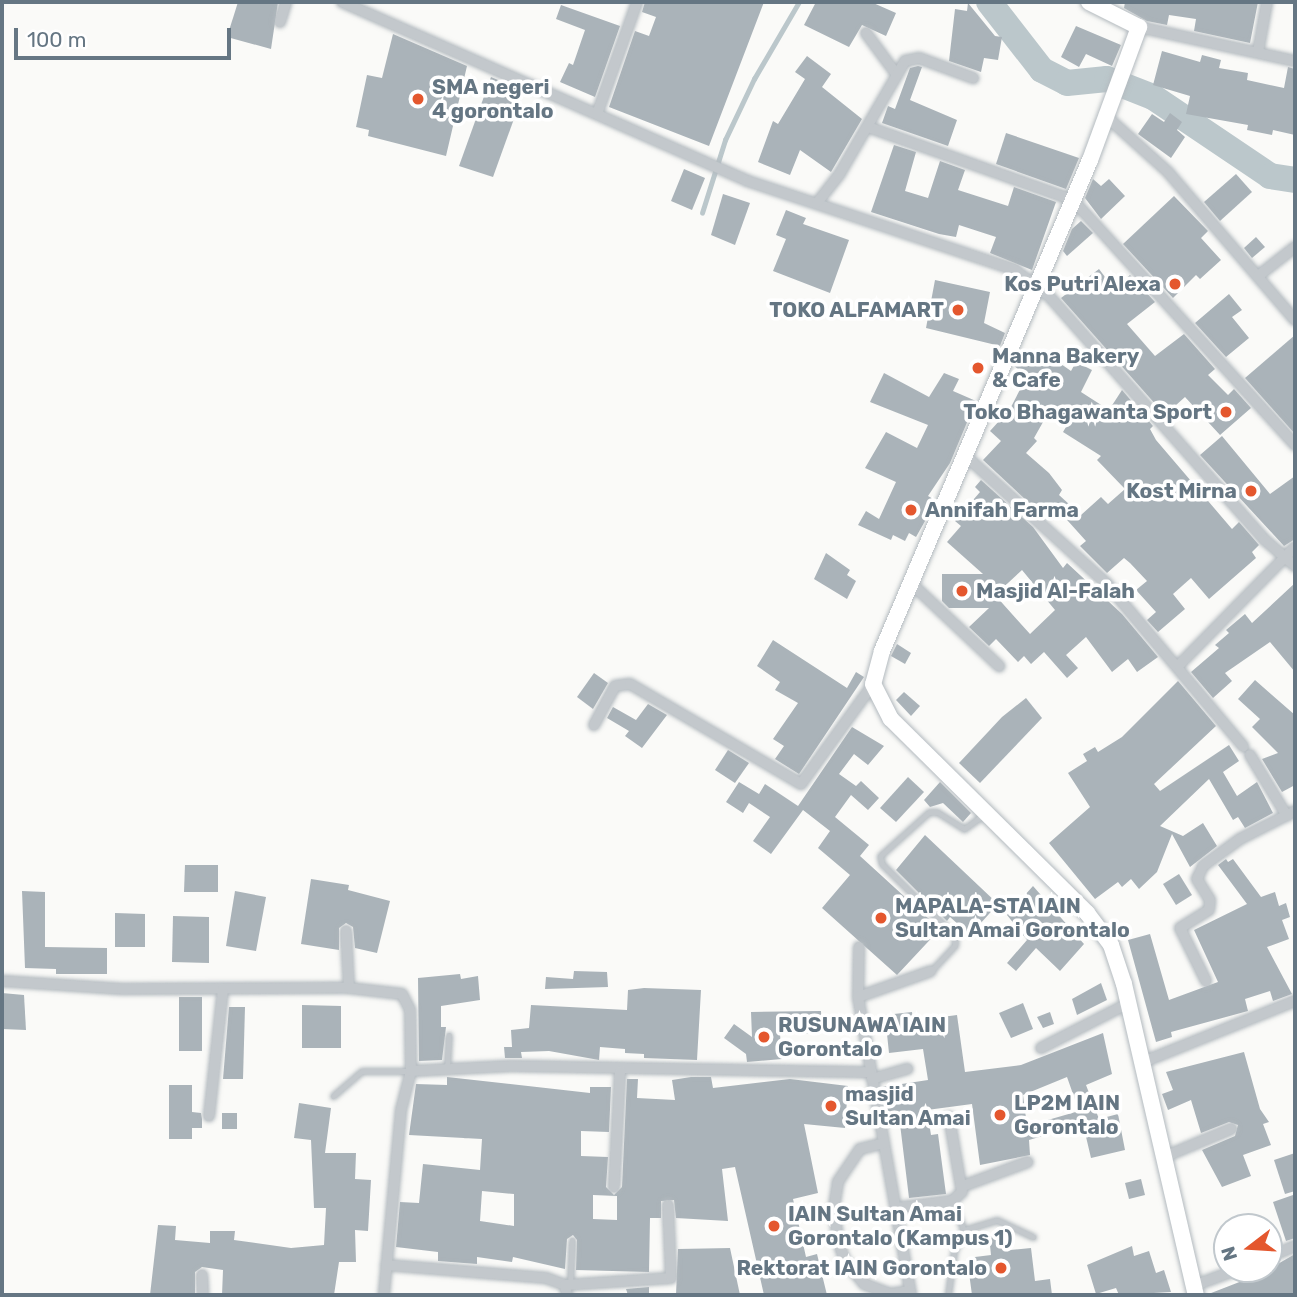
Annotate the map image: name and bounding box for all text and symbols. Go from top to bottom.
scale bar [18,14,234,58]
text: 100 m [27,27,86,52]
place label: SMA negeri 4 gorontalo [432,74,554,124]
marker: SMA negeri 4 gorontalo [410,91,426,107]
place label: Kos Putri Alexa [1004,271,1161,297]
marker: Kos Putri Alexa [1167,276,1183,292]
place label: TOKO ALFAMART [769,297,944,323]
marker: TOKO ALFAMART [950,302,966,318]
place label: Manna Bakery & Cafe [992,343,1139,393]
marker: Manna Bakery & Cafe [970,360,986,376]
place label: Toko Bhagawanta Sport [963,399,1212,425]
marker: Toko Bhagawanta Sport [1218,404,1234,420]
place label: Kost Mirna [1126,478,1237,504]
marker: Kost Mirna [1243,483,1259,499]
place label: Annifah Farma [925,497,1079,523]
marker: Annifah Farma [903,502,919,518]
place label: Masjid Al-Falah [976,578,1135,604]
marker: Masjid Al-Falah [954,583,970,599]
place label: MAPALA-STA IAIN Sultan Amai Gorontalo [895,893,1130,943]
marker: MAPALA-STA IAIN Sultan Amai Gorontalo [873,910,889,926]
place label: RUSUNAWA IAIN Gorontalo [778,1012,947,1062]
marker: RUSUNAWA IAIN Gorontalo [756,1029,772,1045]
place label: masjid Sultan Amai [845,1081,971,1131]
place label: LP2M IAIN Gorontalo [1014,1090,1120,1140]
marker: masjid Sultan Amai [823,1098,839,1114]
marker: LP2M IAIN Gorontalo [992,1107,1008,1123]
place label: IAIN Sultan Amai Gorontalo (Kampus 1) [788,1201,1012,1251]
north arrow [1213,1213,1283,1283]
marker: IAIN Sultan Amai Gorontalo (Kampus 1) [766,1218,782,1234]
text: N [1216,1244,1242,1264]
place label: Rektorat IAIN Gorontalo [736,1255,987,1281]
marker: Rektorat IAIN Gorontalo [993,1260,1009,1276]

